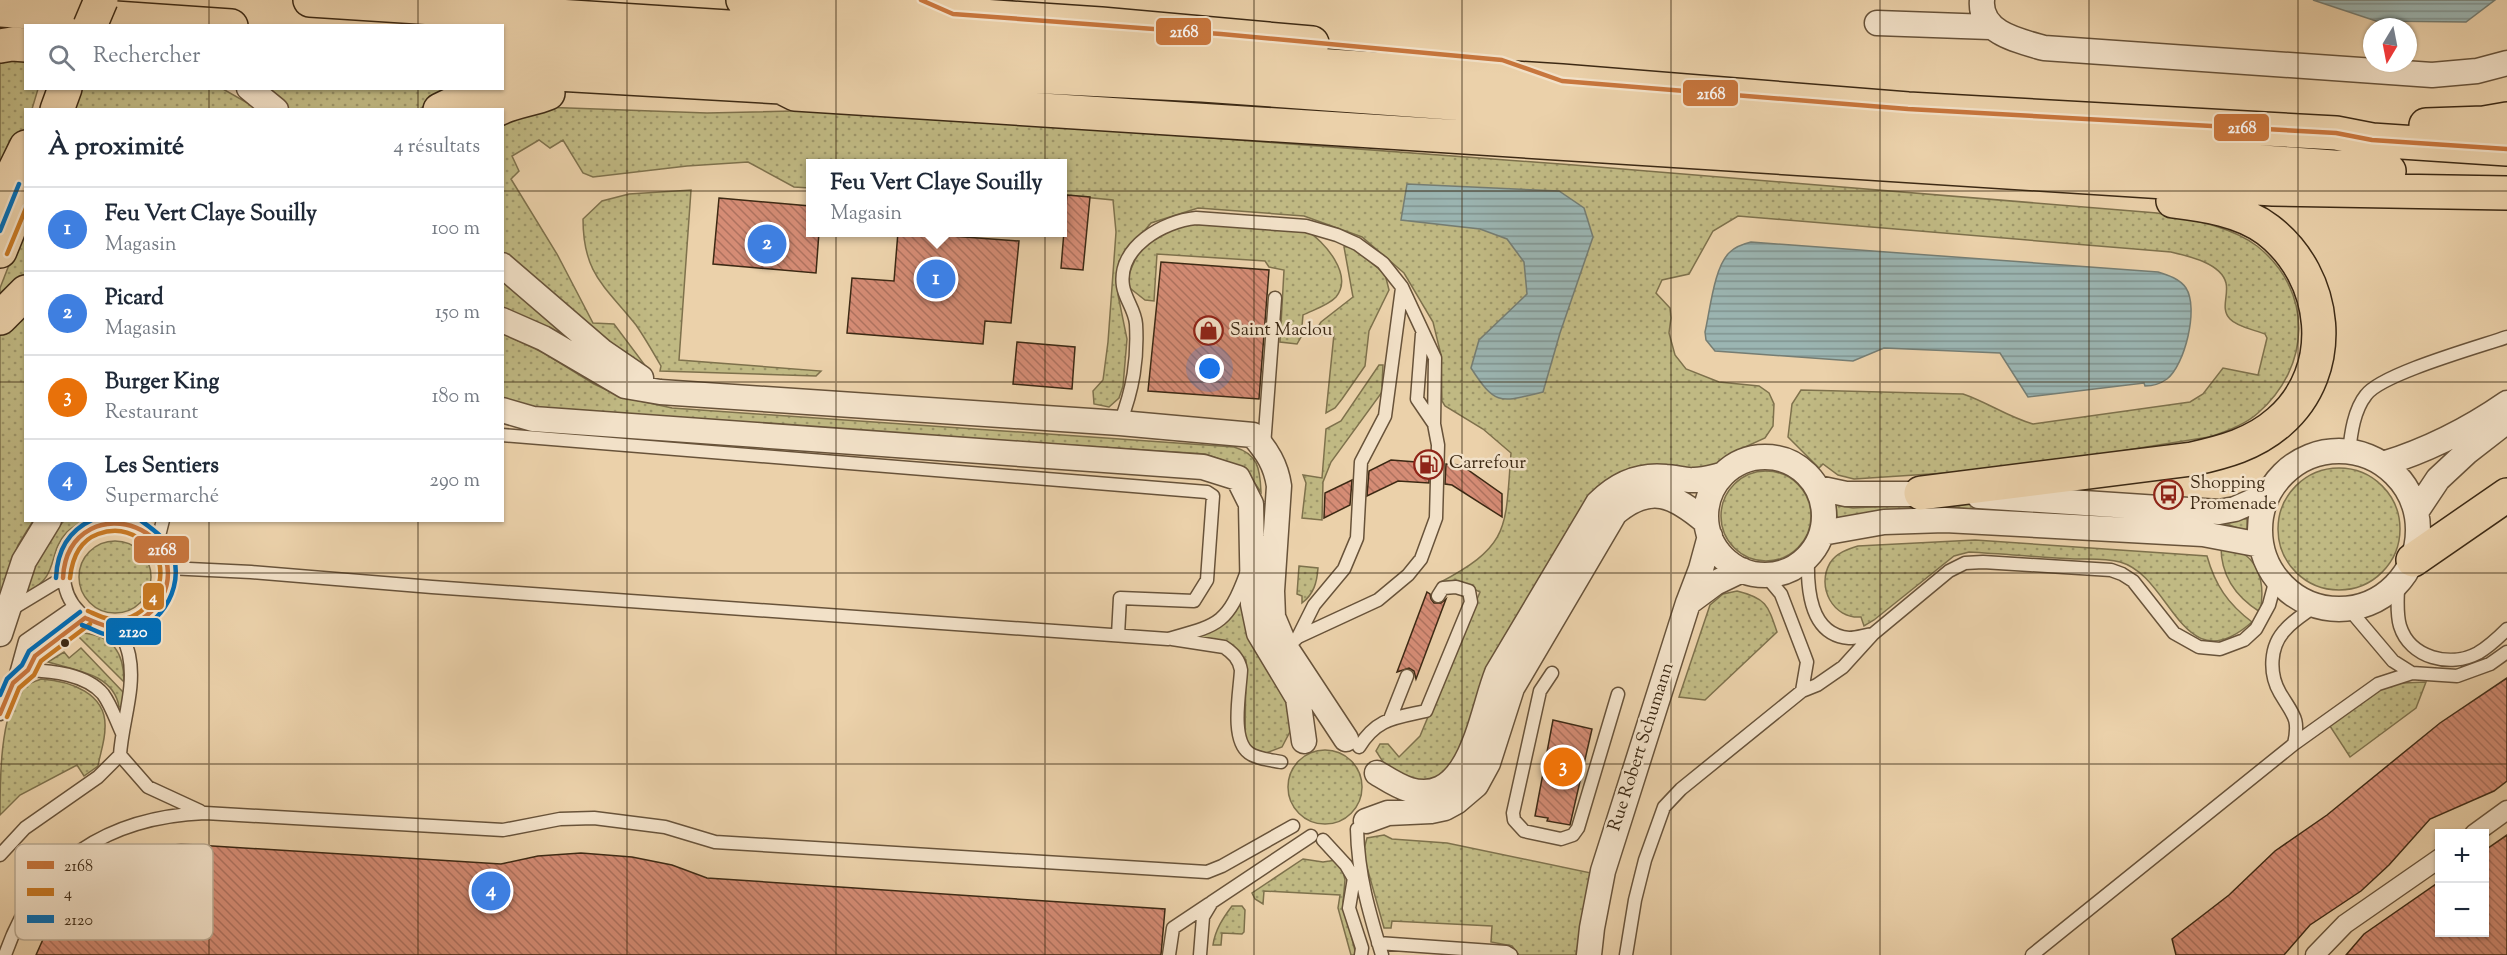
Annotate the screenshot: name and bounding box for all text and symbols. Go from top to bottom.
line badge: 2168 [1155,17,1212,46]
north arrow [2363,18,2417,72]
text: 2168 [1170,22,1198,45]
search box [24,24,504,90]
icon: search [45,41,78,74]
text: Rechercher [93,41,200,73]
line badge: 2168 [1682,79,1739,107]
text: 2168 [1697,84,1725,107]
line badge: 2168 [2213,113,2270,142]
text: 2168 [2228,118,2256,141]
text: À proximité [48,129,184,166]
text: 4 résultats [394,133,480,162]
popup [806,159,1067,237]
text: Feu Vert Claye Souilly [830,168,1043,200]
text: Feu Vert Claye Souilly [105,199,317,231]
text: Magasin [830,200,902,229]
text: 1 [64,215,71,244]
text: 100 m [431,215,480,244]
pin: 2 [748,222,786,266]
text: Magasin [105,231,177,260]
pin: 1 [916,256,956,302]
text: Picard [105,283,164,315]
text: 2 [63,299,72,328]
text: 150 m [435,299,480,328]
text: Magasin [105,315,177,344]
shop icon: Saint Maclou [1193,315,1225,347]
place label: Saint Maclou [1230,318,1332,344]
your location [1195,354,1224,383]
text: Burger King [105,367,219,399]
text: 3 [63,383,72,412]
text: 180 m [432,383,480,412]
text: Restaurant [105,399,198,428]
fuel station icon: Carrefour [1412,448,1444,480]
text: Les Sentiers [105,451,219,483]
place label: Carrefour [1449,451,1526,477]
text: 4 [62,467,73,496]
text: 290 m [430,467,480,496]
place label: Shopping Promenade [2190,471,2277,518]
bus stop icon: Shopping Promenade [2153,478,2185,510]
text: Supermarché [105,483,219,512]
line badge: 2168 [133,535,190,564]
text: 2168 [148,540,176,563]
line badge: 4 [142,582,165,611]
text: 4 [148,587,157,610]
line badge: 2120 [105,617,162,646]
text: 2120 [119,622,148,645]
unlabelled marker [59,637,71,649]
street label: Rue Robert Schumann [1602,659,1682,835]
pin: 3 [1544,744,1582,789]
map controls [2435,829,2489,937]
button: + [2435,829,2489,883]
legend [15,844,213,940]
text: 2168 [64,856,93,879]
pin: 4 [472,868,510,914]
text: 4 [64,883,72,906]
button: − [2435,883,2489,937]
text: 2120 [64,910,93,933]

